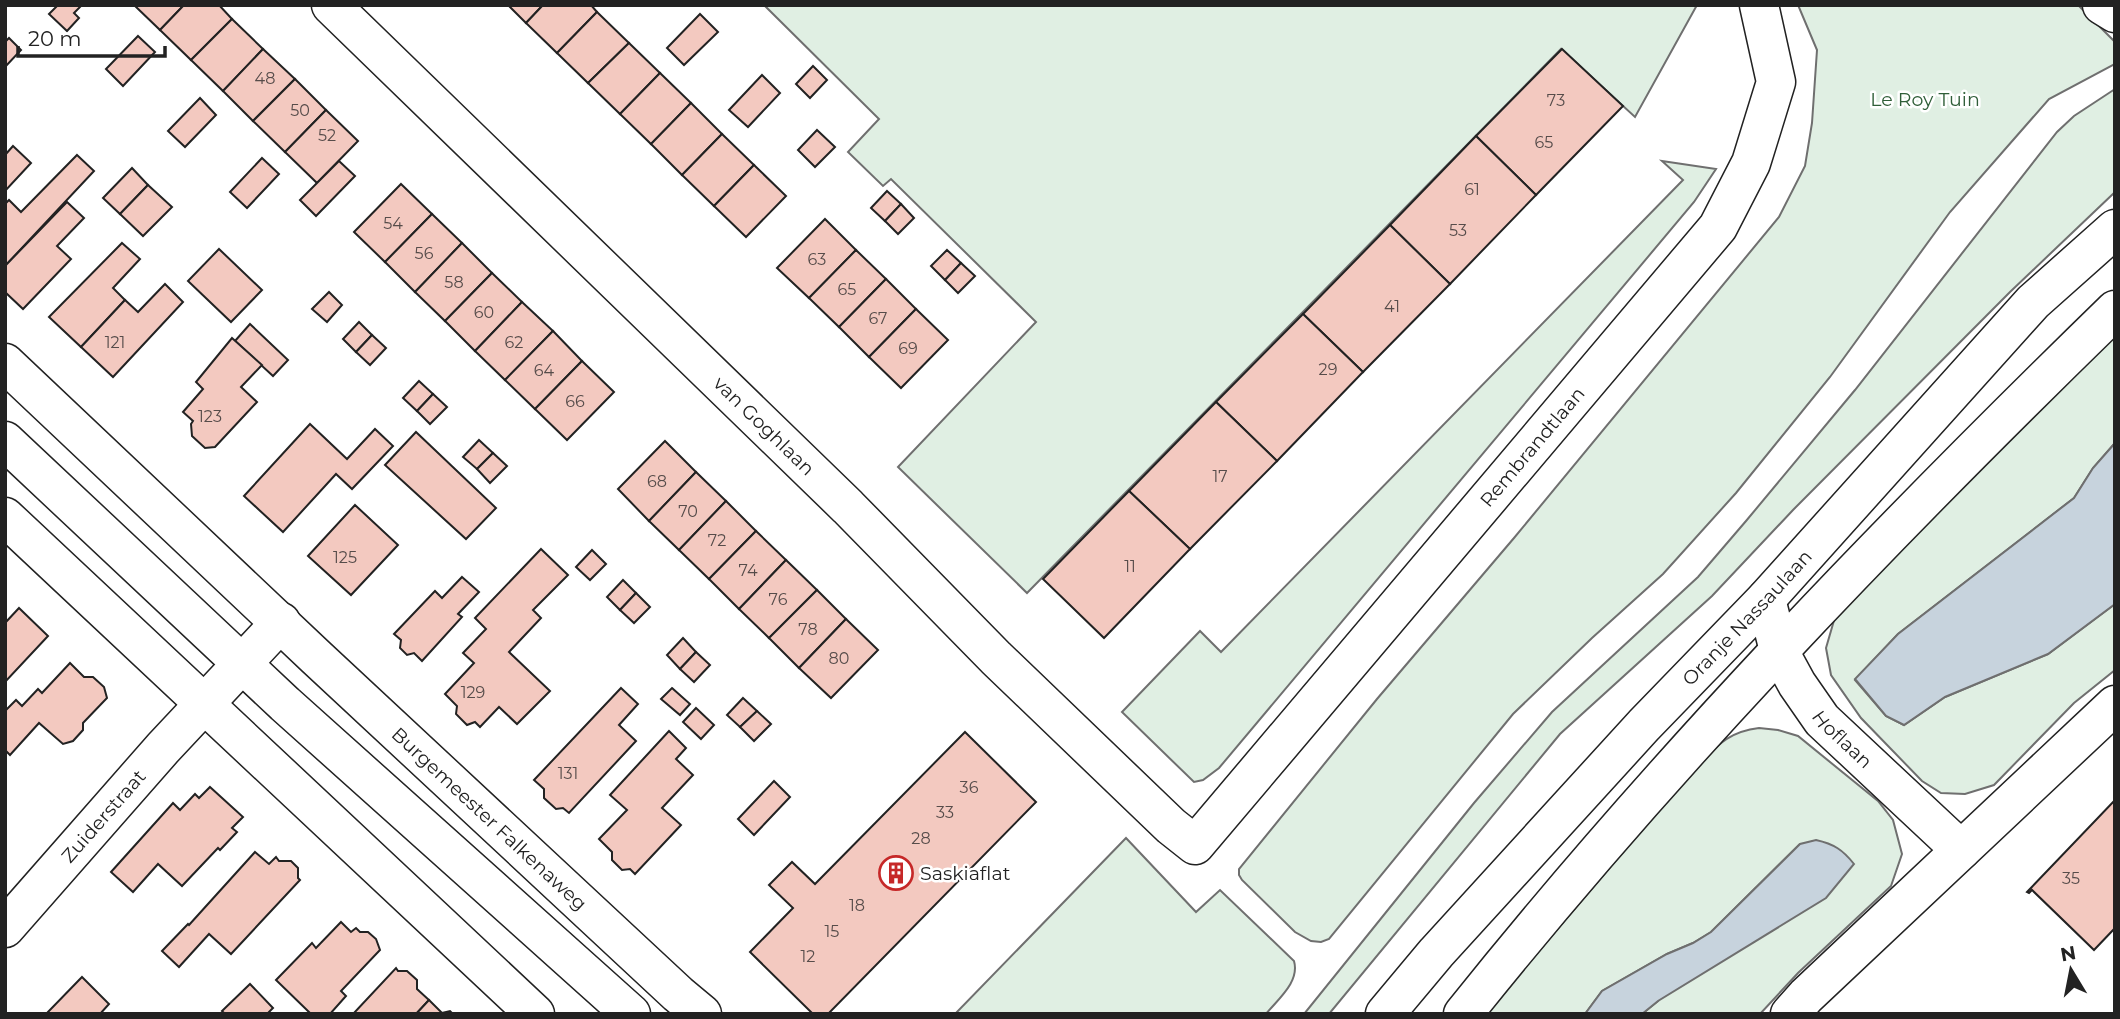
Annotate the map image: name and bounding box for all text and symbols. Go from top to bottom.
scale bar [18,14,164,58]
text: 20 m [28,26,82,51]
house number: 48 [255,69,275,88]
park label: Le Roy Tuin [1870,88,1980,111]
house number: 73 [1547,91,1565,110]
house number: 50 [290,101,310,120]
house number: 52 [318,126,336,145]
house number: 65 [1535,133,1553,152]
house number: 61 [1464,180,1480,199]
house number: 54 [383,214,403,233]
house number: 53 [1449,221,1467,240]
house number: 56 [415,244,434,263]
house number: 63 [808,250,826,269]
house number: 58 [444,273,464,292]
house number: 65 [838,280,856,299]
house number: 41 [1384,297,1400,316]
house number: 60 [474,303,494,322]
house number: 67 [868,309,888,328]
house number: 121 [105,333,125,352]
house number: 62 [505,333,523,352]
house number: 69 [898,339,918,358]
house number: 29 [1319,360,1337,379]
house number: 64 [534,361,555,380]
street label: van Goghlaan [709,372,820,480]
street label: Rembrandtlaan [1475,382,1589,511]
house number: 66 [565,392,585,411]
house number: 123 [198,407,222,426]
house number: 17 [1212,467,1228,486]
house number: 68 [647,472,667,491]
house number: 70 [678,502,698,521]
house number: 72 [708,531,726,550]
street label: Oranje Nassaulaan [1677,545,1816,690]
house number: 125 [333,548,357,567]
house number: 11 [1124,557,1136,576]
house number: 74 [739,561,758,580]
house number: 76 [769,590,788,609]
house number: 78 [798,620,818,639]
house number: 80 [829,649,849,668]
house number: 129 [461,683,485,702]
street label: Hoflaan [1807,706,1877,773]
street label: Burgemeester Falkenaweg [387,722,592,915]
house number: 131 [558,764,578,783]
street label: Zuiderstraat [56,765,150,867]
house number: 36 [960,778,979,797]
house number: 33 [936,803,954,822]
house number: 28 [911,829,931,848]
building icon: Saskiaflat [877,854,915,892]
place label: Saskiaflat [920,862,1011,885]
house number: 35 [2062,869,2080,888]
house number: 18 [849,896,865,915]
house number: 15 [825,922,839,941]
north arrow [2036,935,2106,1005]
text: N [2059,941,2078,966]
house number: 12 [801,947,815,966]

